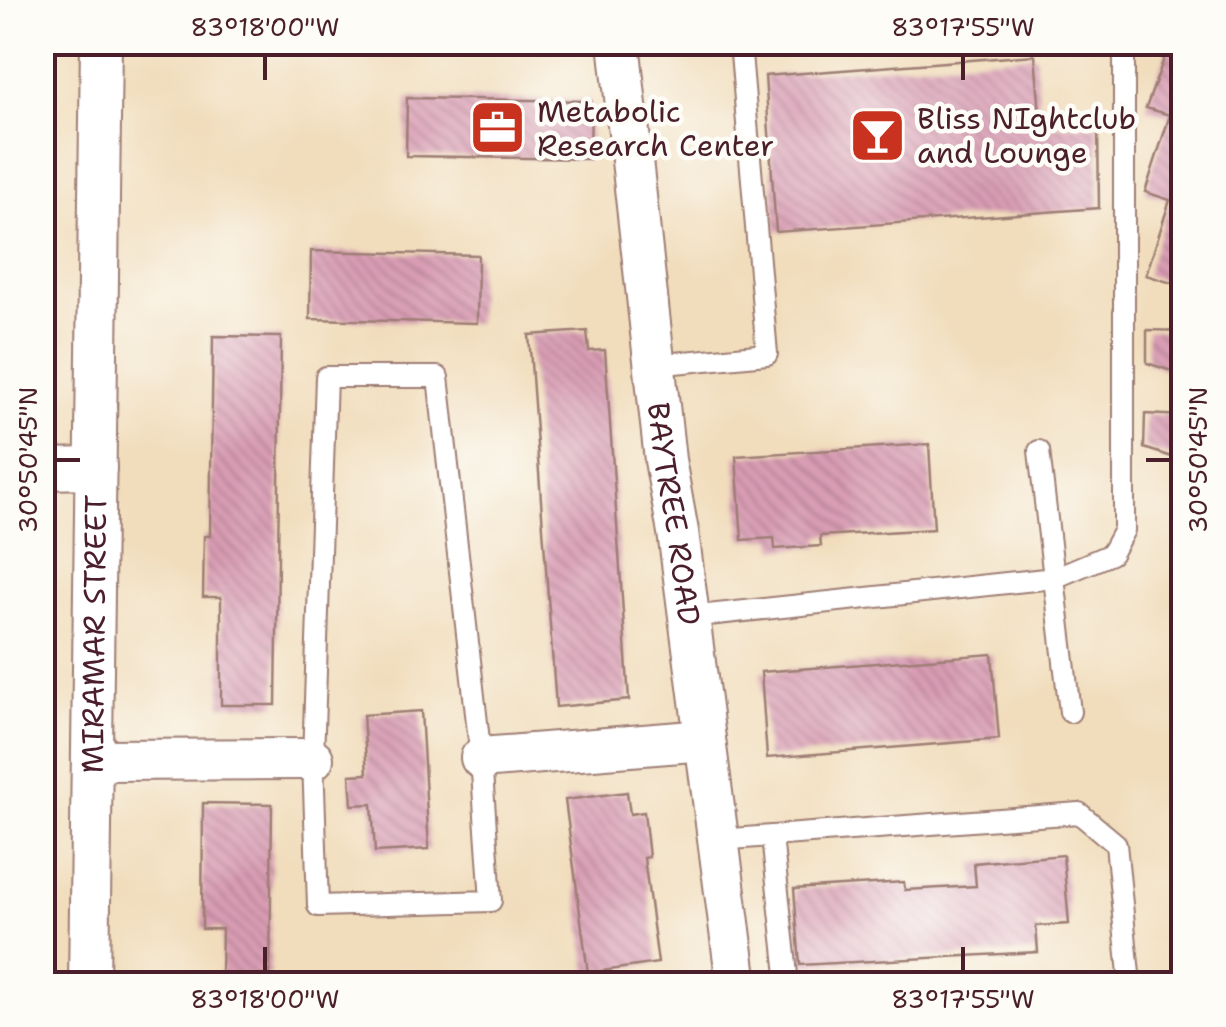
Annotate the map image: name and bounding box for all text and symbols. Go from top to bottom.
text: 83°18'00"W [191,10,339,44]
text: 83°17'55"W [891,10,1035,44]
place label: Metabolic Research Center [537,91,774,166]
office icon: Metabolic Research Center [468,98,528,158]
place label: Bliss NIghtclub and Lounge [917,98,1136,173]
bar icon: Bliss NIghtclub and Lounge [848,105,908,165]
text: 30°50'45"N [11,387,45,533]
text: 30°50'45"N [1181,387,1215,533]
street label: BAYTREE ROAD [638,400,710,628]
street label: MIRAMAR STREET [71,494,116,774]
text: 83°18'00"W [191,982,339,1016]
text: 83°17'55"W [891,982,1035,1016]

